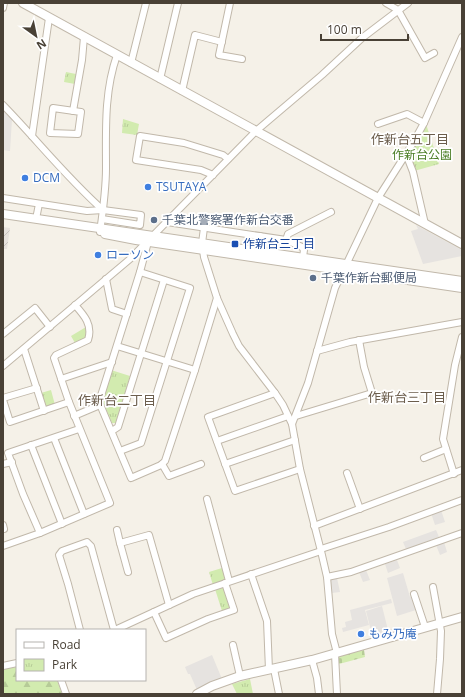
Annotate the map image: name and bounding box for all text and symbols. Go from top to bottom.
north arrow [16,16,56,56]
scale bar [321,16,408,42]
text: 100 m [327,21,362,38]
text: N [34,36,50,54]
district label: 作新台五丁目 [371,130,449,148]
park label: 作新台公園 [392,146,452,163]
place label: DCM [33,169,60,186]
marker: DCM [20,173,30,183]
place label: TSUTAYA [156,178,207,195]
marker: TSUTAYA [143,182,153,192]
place label: 千葉北警察署作新台交番 [162,211,294,228]
marker: 千葉北警察署作新台交番 [149,215,159,225]
place label: 作新台三丁目 [243,235,315,252]
marker: 作新台三丁目 [230,239,240,249]
place label: ローソン [106,246,154,263]
marker: ローソン [93,250,103,260]
place label: 千葉作新台郵便局 [321,269,417,286]
marker: 千葉作新台郵便局 [308,273,318,283]
district label: 作新台三丁目 [368,388,446,406]
district label: 作新台二丁目 [78,391,156,409]
place label: もみ乃庵 [369,625,417,642]
legend [16,629,146,681]
marker: もみ乃庵 [356,629,366,639]
text: Road [52,636,81,653]
text: Park [52,656,78,673]

